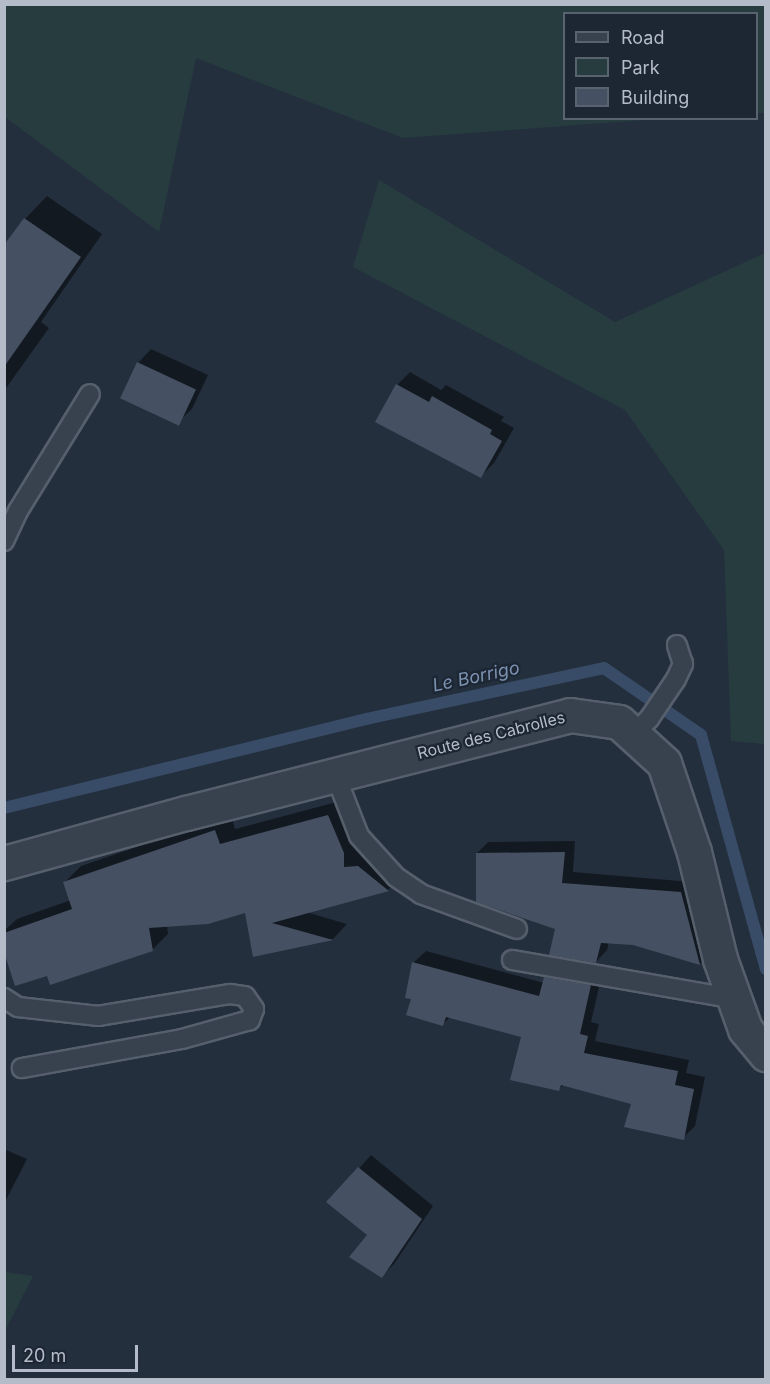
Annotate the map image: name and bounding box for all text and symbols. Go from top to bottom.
legend [563,12,758,120]
text: Road [621,27,664,48]
text: Park [621,57,660,78]
text: Building [621,87,689,108]
water label: Le Borrigo [430,657,522,697]
street label: Route des Cabrolles [415,707,567,763]
scale bar [15,1333,141,1371]
text: 20 m [23,1345,66,1366]

